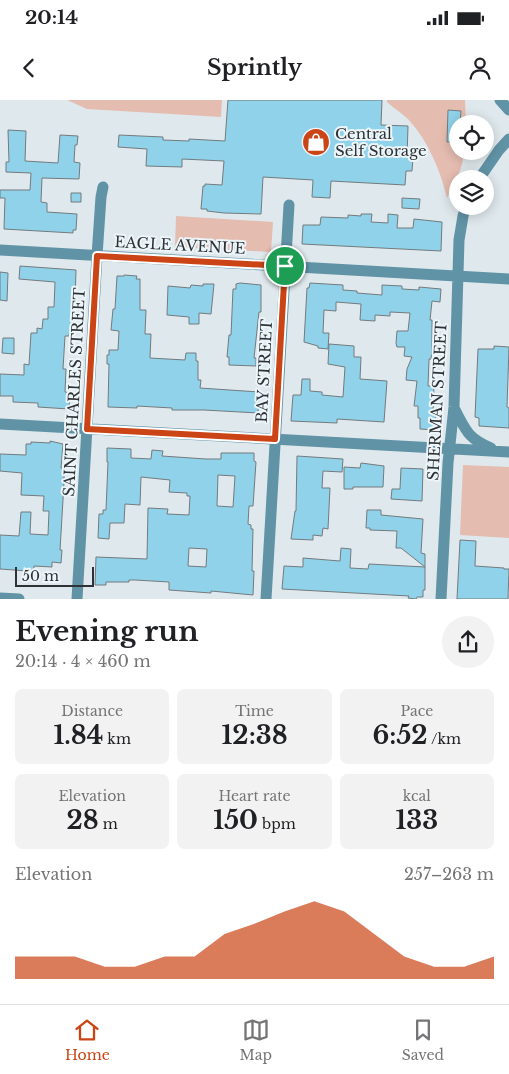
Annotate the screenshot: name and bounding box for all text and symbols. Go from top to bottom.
text: 20:14 [25,6,78,29]
icon: back [15,54,43,82]
text: Sprintly [207,54,302,81]
icon: person [466,54,494,82]
map controls [449,115,494,215]
button: locate [449,115,494,160]
place label: Central Self Storage [335,124,427,160]
shop icon: Central Self Storage [301,127,331,157]
button: layers [449,170,494,215]
street label: EAGLE AVENUE [114,232,246,258]
pin [264,245,306,287]
icon: arrive [271,252,299,280]
street label: SAINT CHARLES STREET [59,287,89,497]
street label: BAY STREET [252,319,276,423]
street label: SHERMAN STREET [423,321,451,481]
scale bar [15,564,94,587]
text: 50 m [22,567,59,585]
text: Evening run [15,614,199,649]
button: share [442,616,494,668]
text: 20:14 · 4 × 460 m [15,651,151,671]
text: Distance [61,702,123,720]
text: Time [235,702,274,720]
text: Pace [400,702,433,720]
text: 1.84 [53,720,103,751]
text: 12:38 [221,720,288,751]
text: 6:52 [372,720,428,751]
text: km [103,730,131,748]
text: /km [428,730,461,748]
text: Elevation [58,787,126,805]
text: Heart rate [218,787,291,805]
text: kcal [403,787,431,805]
text: 28 [67,805,99,836]
text: 150 [213,805,258,836]
text: 133 [395,805,438,836]
text: m [99,815,118,833]
text: bpm [258,815,296,833]
text: Elevation [15,864,92,884]
text: 257–263 m [404,864,494,884]
tab: Home [65,1016,110,1064]
tab: Map [240,1016,272,1064]
tab: Saved [402,1016,444,1064]

